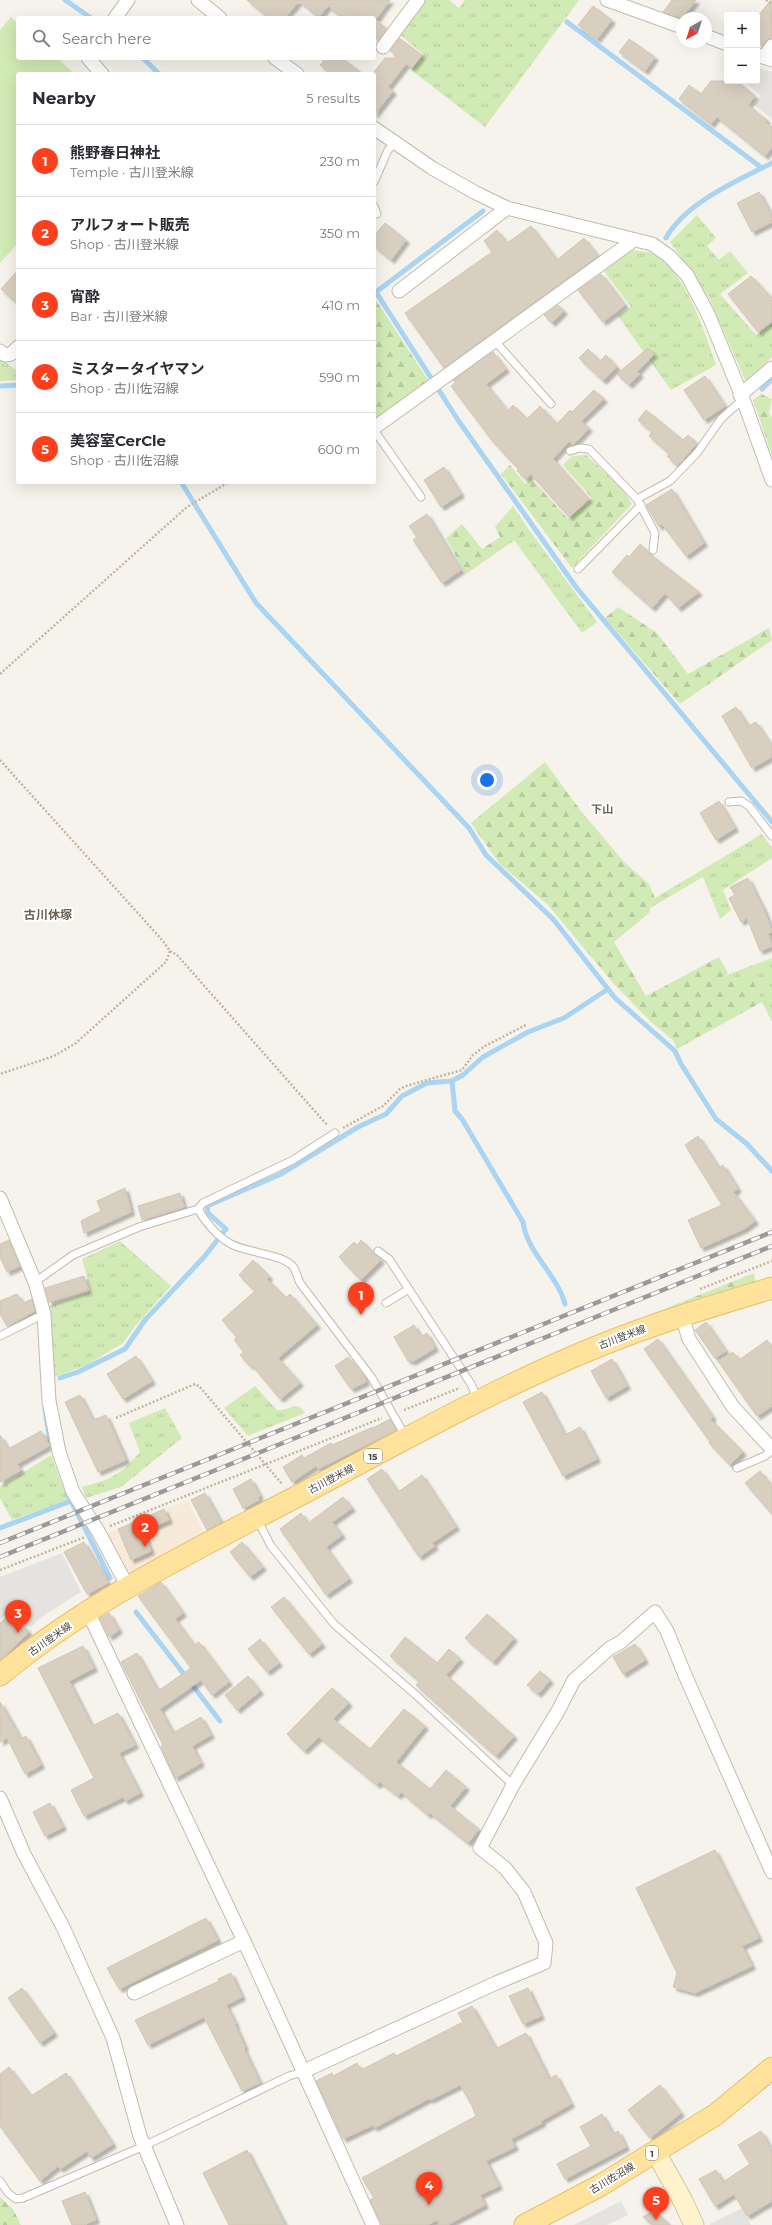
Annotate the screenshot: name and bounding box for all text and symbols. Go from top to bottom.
north arrow [676,12,712,48]
map controls [724,12,760,84]
button: + [724,12,760,48]
search box [16,16,376,60]
icon: search [30,27,52,49]
text: Search here [62,29,151,48]
button: − [724,48,760,84]
text: Nearby [32,88,96,108]
text: 5 results [306,90,360,106]
text: 熊野春日神社 [70,143,160,162]
text: 1 [42,153,48,169]
text: 230 m [319,153,360,169]
text: Temple · 古川登米線 [70,164,194,180]
text: アルフォート販売 [70,215,190,234]
text: 2 [41,225,49,241]
text: 350 m [320,225,360,241]
text: Shop · 古川登米線 [70,236,179,252]
text: 宵酔 [70,287,100,306]
text: 3 [41,297,49,313]
text: 410 m [321,297,360,313]
text: Bar · 古川登米線 [70,308,168,324]
text: ミスタータイヤマン [70,359,205,378]
text: 4 [41,369,49,385]
text: 590 m [319,369,360,385]
text: Shop · 古川佐沼線 [70,380,179,396]
text: 美容室CerCle [70,431,166,450]
text: 5 [41,441,49,457]
text: 600 m [318,441,360,457]
text: Shop · 古川佐沼線 [70,452,179,468]
your location [477,770,497,790]
district label: 下山 [591,802,613,816]
district label: 古川休塚 [24,907,72,922]
pin: 1 [348,1282,374,1315]
street label: 古川登米線 [596,1322,648,1352]
road number: 15 [364,1449,382,1463]
street label: 古川登米線 [306,1462,356,1496]
pin: 2 [132,1514,158,1547]
pin: 3 [5,1600,31,1633]
street label: 古川登米線 [26,1619,74,1659]
road number: 1 [646,2146,658,2160]
street label: 古川佐沼線 [587,2160,637,2196]
pin: 4 [416,2172,442,2205]
pin: 5 [643,2187,669,2220]

